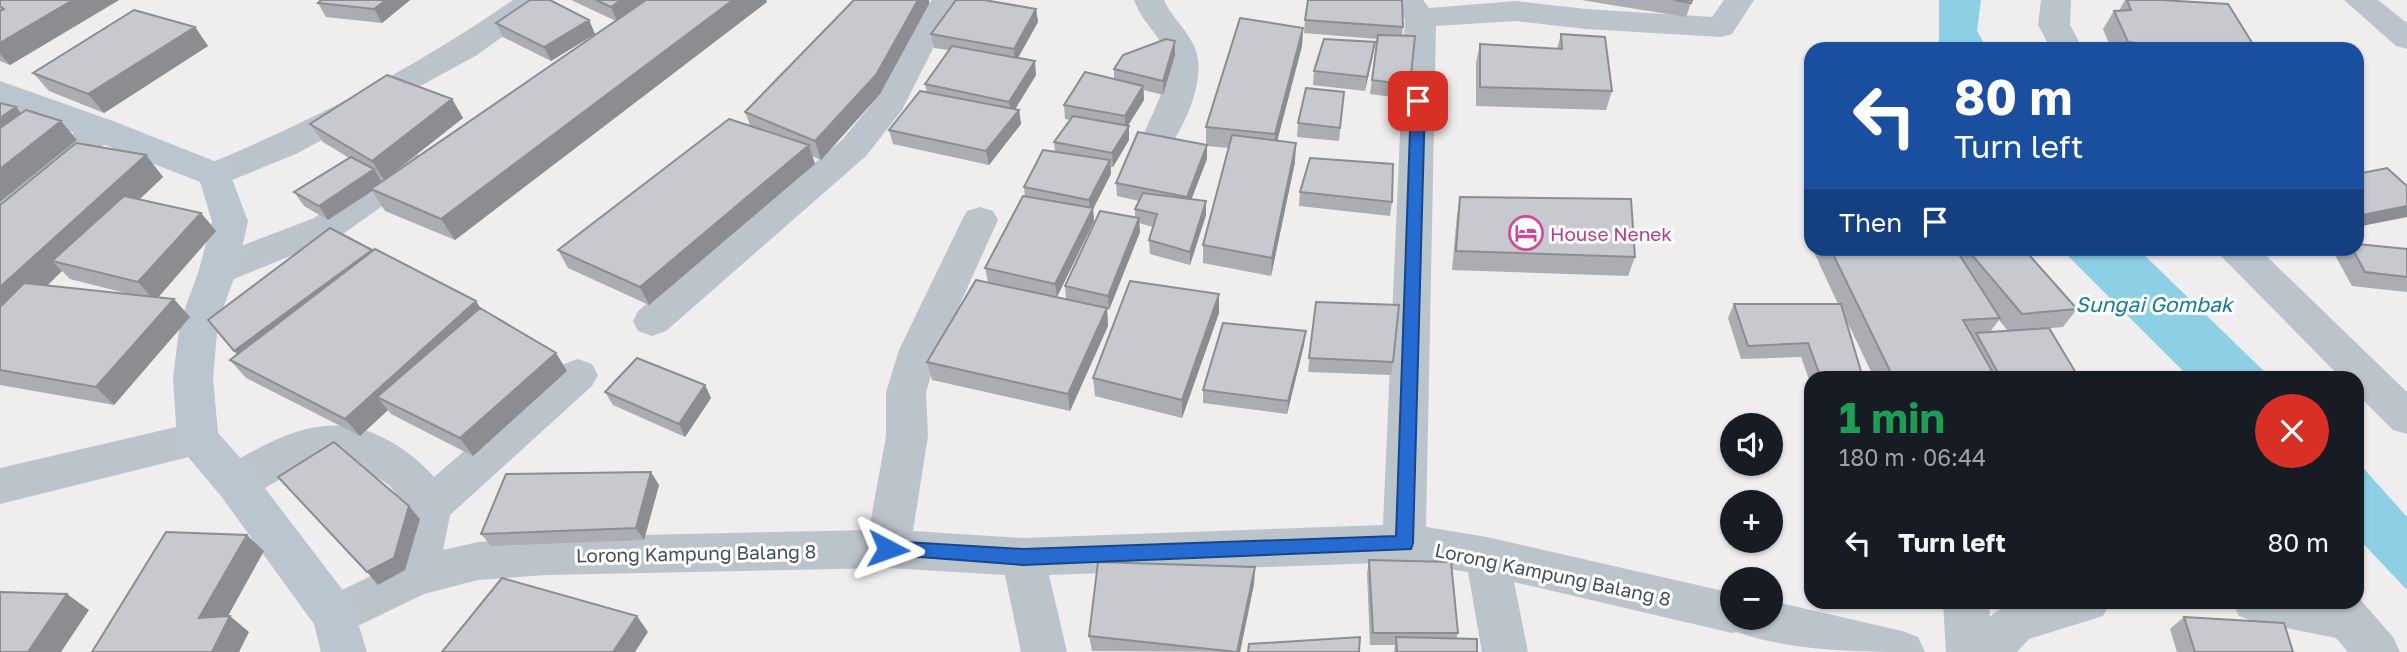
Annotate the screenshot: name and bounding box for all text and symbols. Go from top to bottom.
text: 80 m [1954,67,2072,126]
icon: left [1839,70,1930,161]
pin [1388,71,1448,131]
icon: arrive [1399,82,1437,120]
text: Turn left [1954,127,2083,165]
icon: arrive [1916,203,1954,241]
text: Then [1839,207,1902,238]
hotel icon: House Nenek [1507,214,1545,252]
place label: House Nenek [1550,222,1672,245]
water label: Sungai Gombak [2075,291,2235,317]
text: 1 min [1839,392,1945,442]
button: close [2255,394,2329,468]
map controls [1720,413,1783,630]
button: sound [1720,413,1783,476]
text: 180 m · 06:44 [1839,443,1986,471]
button: + [1720,490,1783,553]
position arrow [851,512,925,586]
icon: left [1839,524,1877,562]
text: Turn left [1898,527,2006,558]
text: 80 m [2268,527,2329,558]
street label: Lorong Kampung Balang 8 [1433,538,1673,610]
street label: Lorong Kampung Balang 8 [576,539,816,567]
button: − [1720,567,1783,630]

